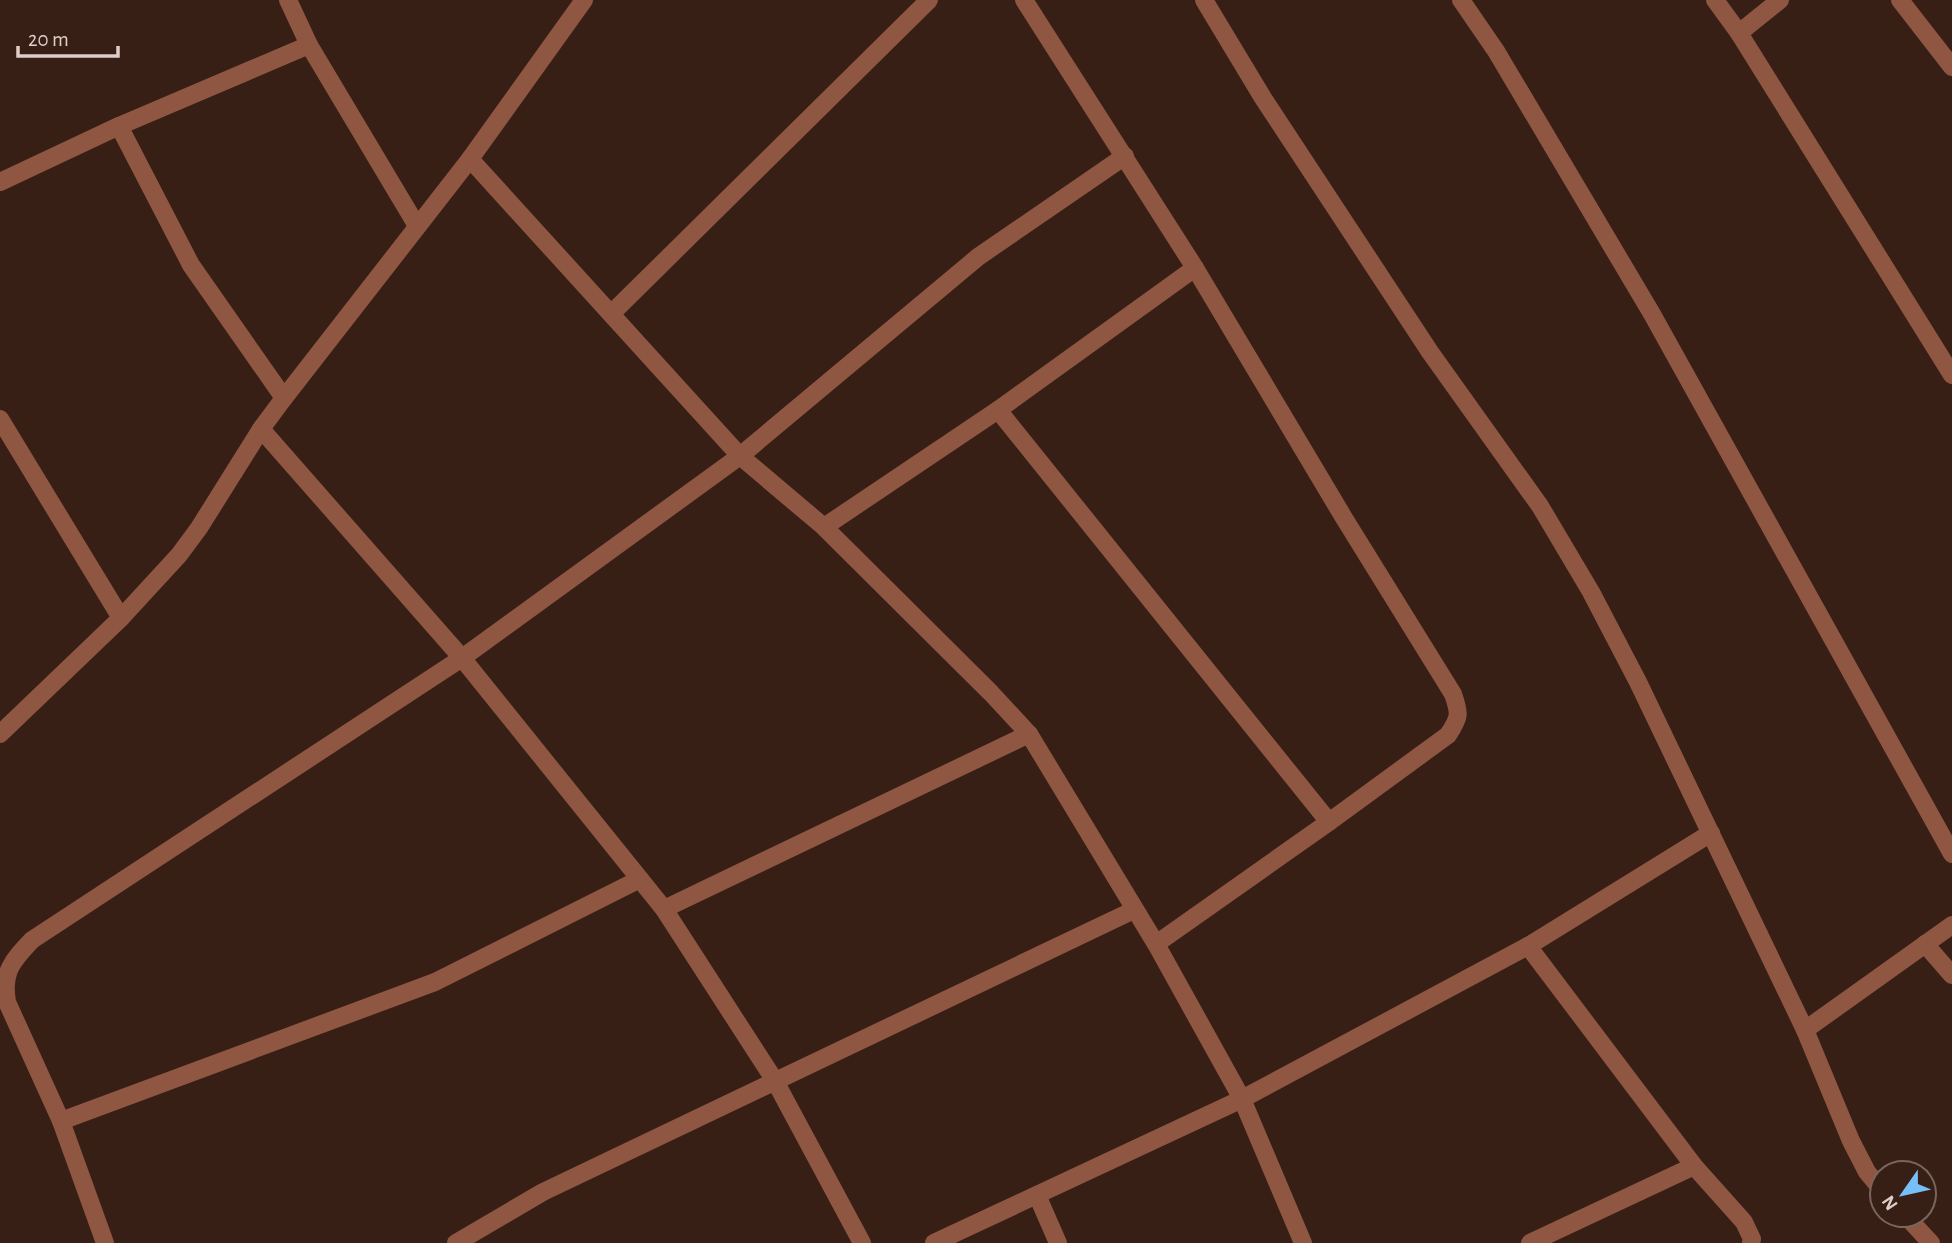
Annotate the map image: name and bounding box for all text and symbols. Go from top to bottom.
scale bar [18,14,117,58]
text: 20 m [28,29,69,50]
north arrow [1868,1159,1938,1229]
text: N [1879,1192,1902,1213]

